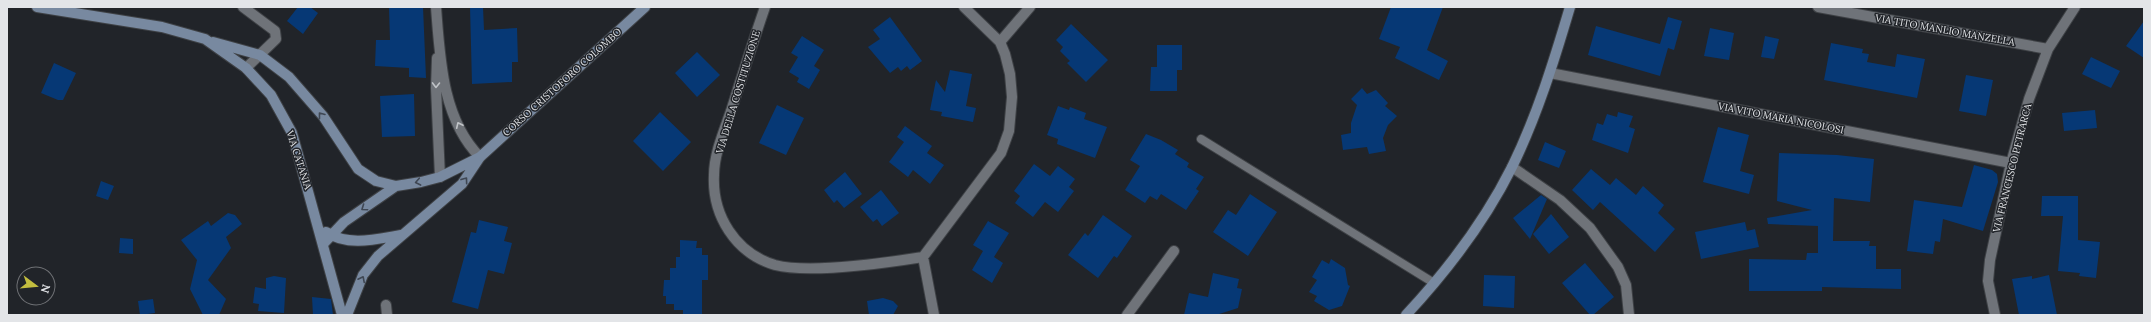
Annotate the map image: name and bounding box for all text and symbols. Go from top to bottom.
street label: VIA TITO MANLIO MANZELLA [1873,11,2017,49]
street label: CORSO CRISTOFORO COLOMBO [500,25,624,139]
street label: VIA DELLA COSTITUZIONE [713,29,763,156]
one-way arrow [432,82,440,88]
street label: VIA VITO MARIA NICOLOSI [1716,99,1845,137]
street label: VIA FRANCESCO PETRARCA [1989,101,2034,235]
one-way arrow [319,112,326,119]
one-way arrow [456,122,464,129]
street label: VIA CATANIA [283,128,315,192]
one-way arrow [460,177,467,184]
one-way arrow [415,178,421,186]
one-way arrow [362,203,369,210]
north arrow [16,266,56,306]
one-way arrow [357,276,365,283]
text: N [38,283,54,295]

